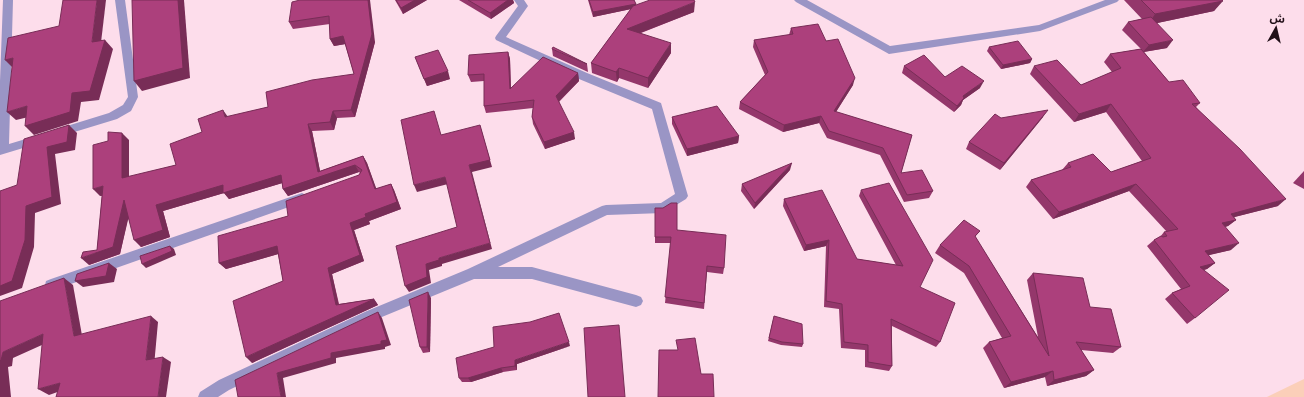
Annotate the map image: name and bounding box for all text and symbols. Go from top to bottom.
north arrow [1256,8,1296,48]
text: ش [1269,10,1286,26]

